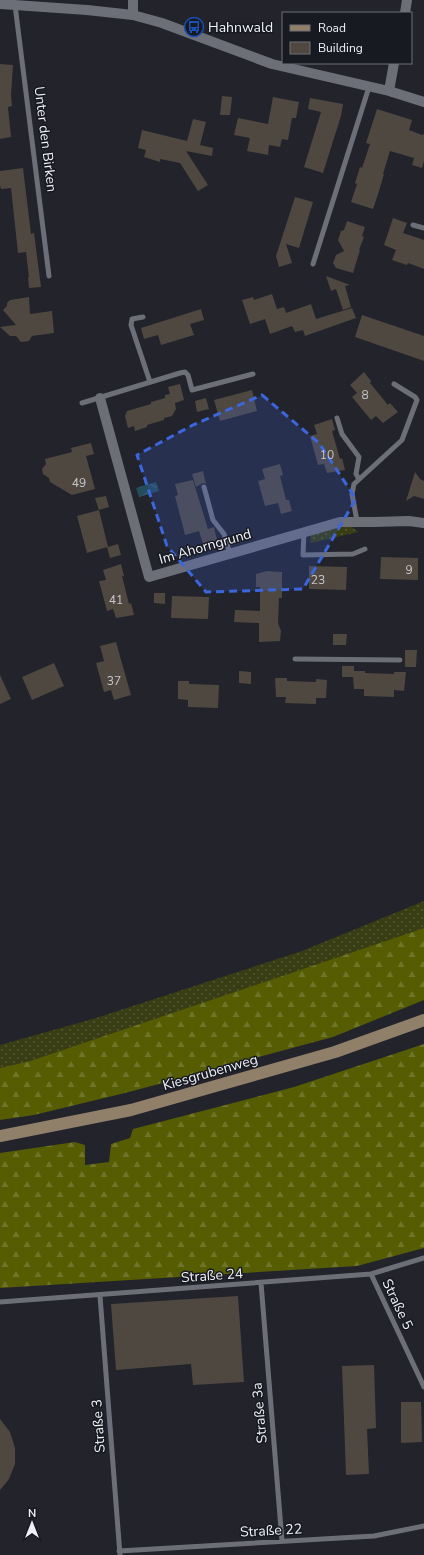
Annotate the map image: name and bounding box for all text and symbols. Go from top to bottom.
legend [282,12,412,64]
bus stop icon: Hahnwald [183,16,205,38]
place label: Hahnwald [208,18,273,37]
text: Road [318,20,346,36]
text: Building [318,40,363,56]
street label: Unter den Birken [30,85,61,193]
house number: 8 [361,387,369,403]
house number: 10 [320,447,334,463]
house number: 49 [72,475,86,491]
street label: Im Ahorngrund [157,524,254,569]
house number: 9 [405,562,413,578]
house number: 23 [311,572,325,588]
house number: 41 [109,592,123,608]
house number: 37 [107,673,121,689]
street label: Kiesgrubenweg [160,1050,260,1095]
street label: Straße 24 [180,1264,244,1287]
street label: Straße 5 [378,1276,418,1333]
street label: Straße 3a [247,1382,272,1444]
street label: Straße 3 [87,1398,110,1454]
north arrow [12,1503,52,1543]
text: N [28,1506,36,1521]
street label: Straße 22 [239,1519,303,1542]

